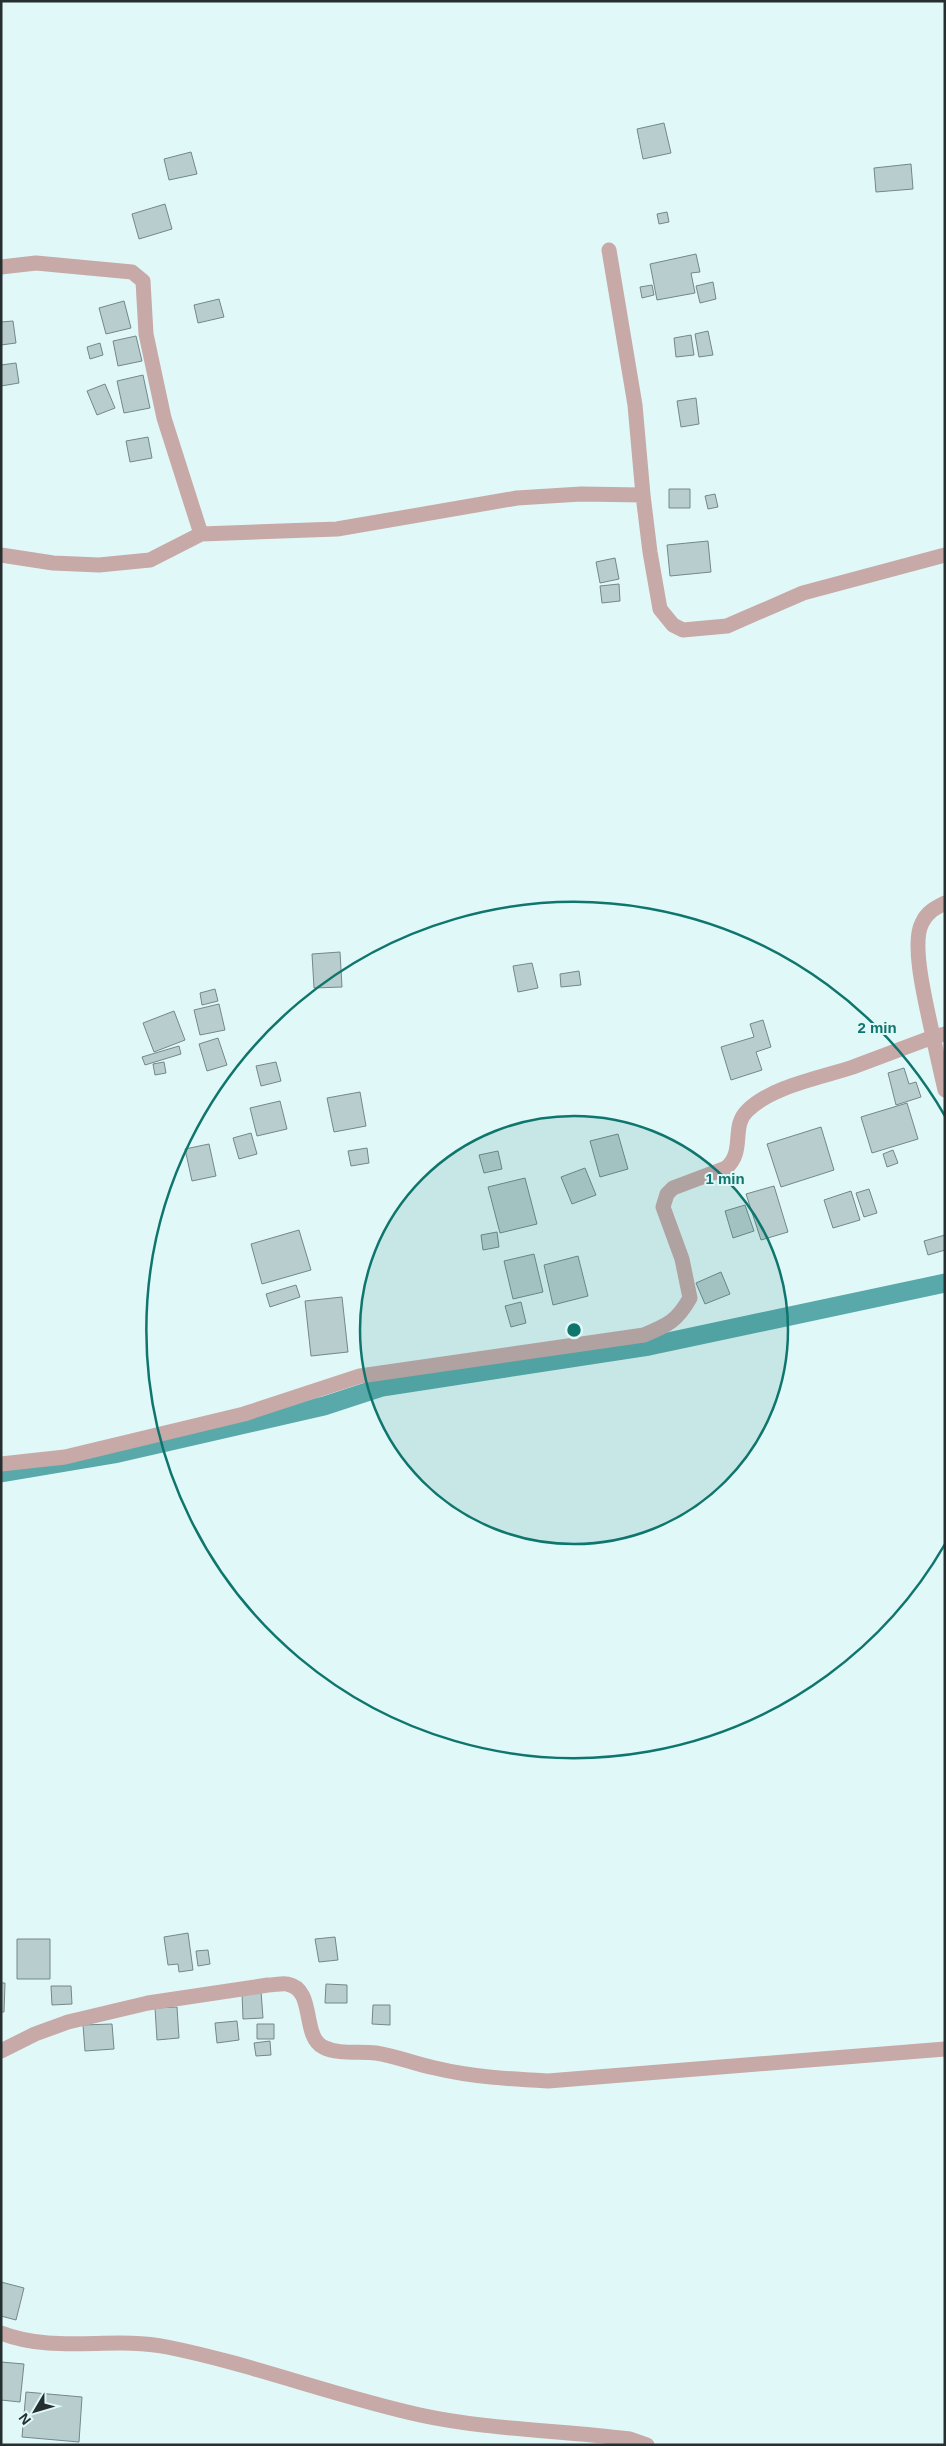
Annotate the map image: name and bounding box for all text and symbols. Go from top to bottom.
text: 2 min [857,1019,897,1036]
text: 1 min [705,1170,745,1187]
centre of rings [565,1321,583,1339]
north arrow [10,2386,60,2436]
text: N [15,2410,34,2428]

